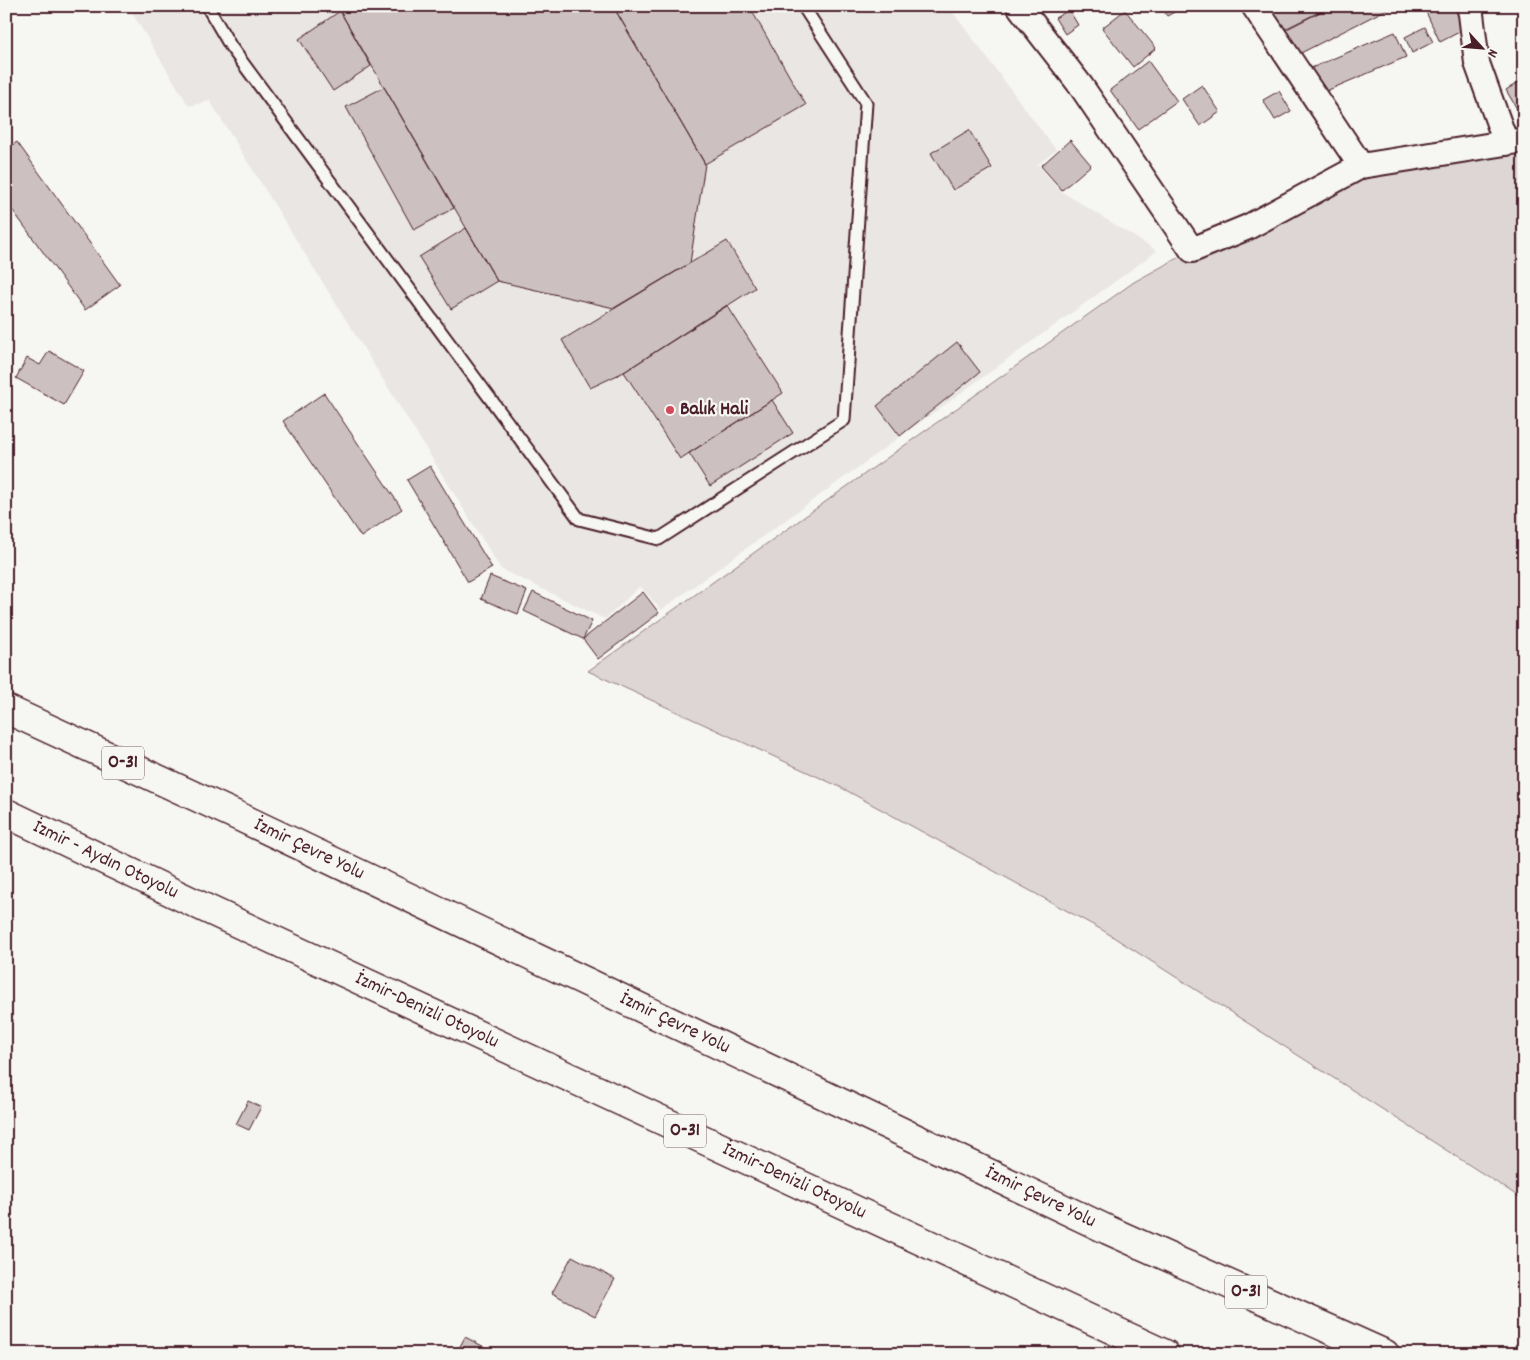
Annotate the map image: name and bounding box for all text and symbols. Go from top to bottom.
north arrow [1458,22,1508,72]
text: N [1481,45,1502,60]
place label: Balık Hali [680,396,748,424]
marker: Balık Hali [664,404,676,416]
road number: O-31 [102,746,144,780]
street label: İzmir Çevre Yolu [249,811,369,888]
street label: İzmir - Aydın Otoyolu [28,814,183,907]
street label: İzmir-Denizli Otoyolu [350,965,503,1057]
street label: İzmir Çevre Yolu [615,985,735,1062]
road number: O-31 [664,1114,706,1148]
street label: İzmir-Denizli Otoyolu [717,1136,871,1227]
street label: İzmir Çevre Yolu [980,1159,1100,1236]
road number: O-31 [1225,1275,1267,1308]

